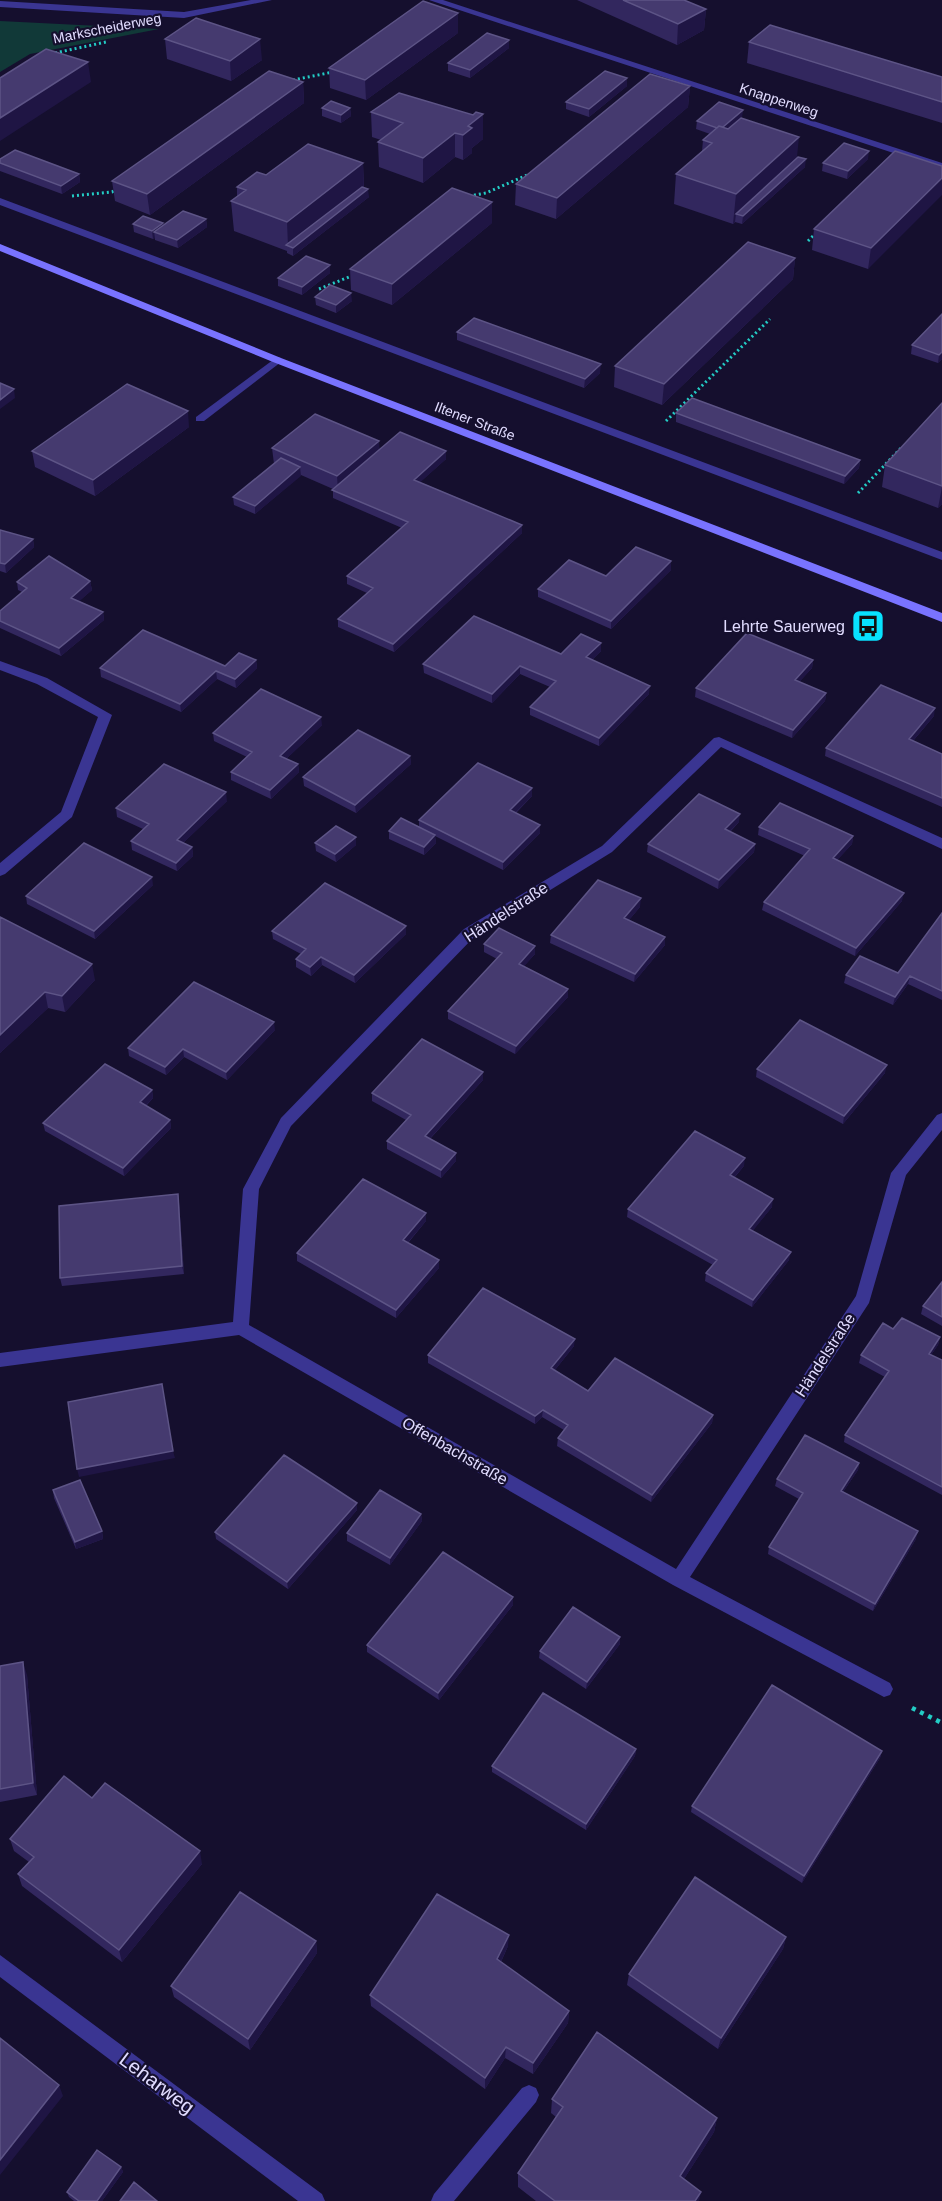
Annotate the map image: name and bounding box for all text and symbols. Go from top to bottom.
street label: Markscheiderweg [52,10,162,46]
street label: Knappenweg [738,80,820,120]
street label: Iltener Straße [433,398,518,444]
bus stop icon: Lehrte Sauerweg [850,608,886,644]
place label: Lehrte Sauerweg [723,618,845,635]
street label: Händelstraße [461,879,551,945]
street label: Händelstraße [792,1310,858,1400]
street label: Offenbachstraße [399,1414,511,1488]
street label: Leharweg [115,2048,199,2118]

